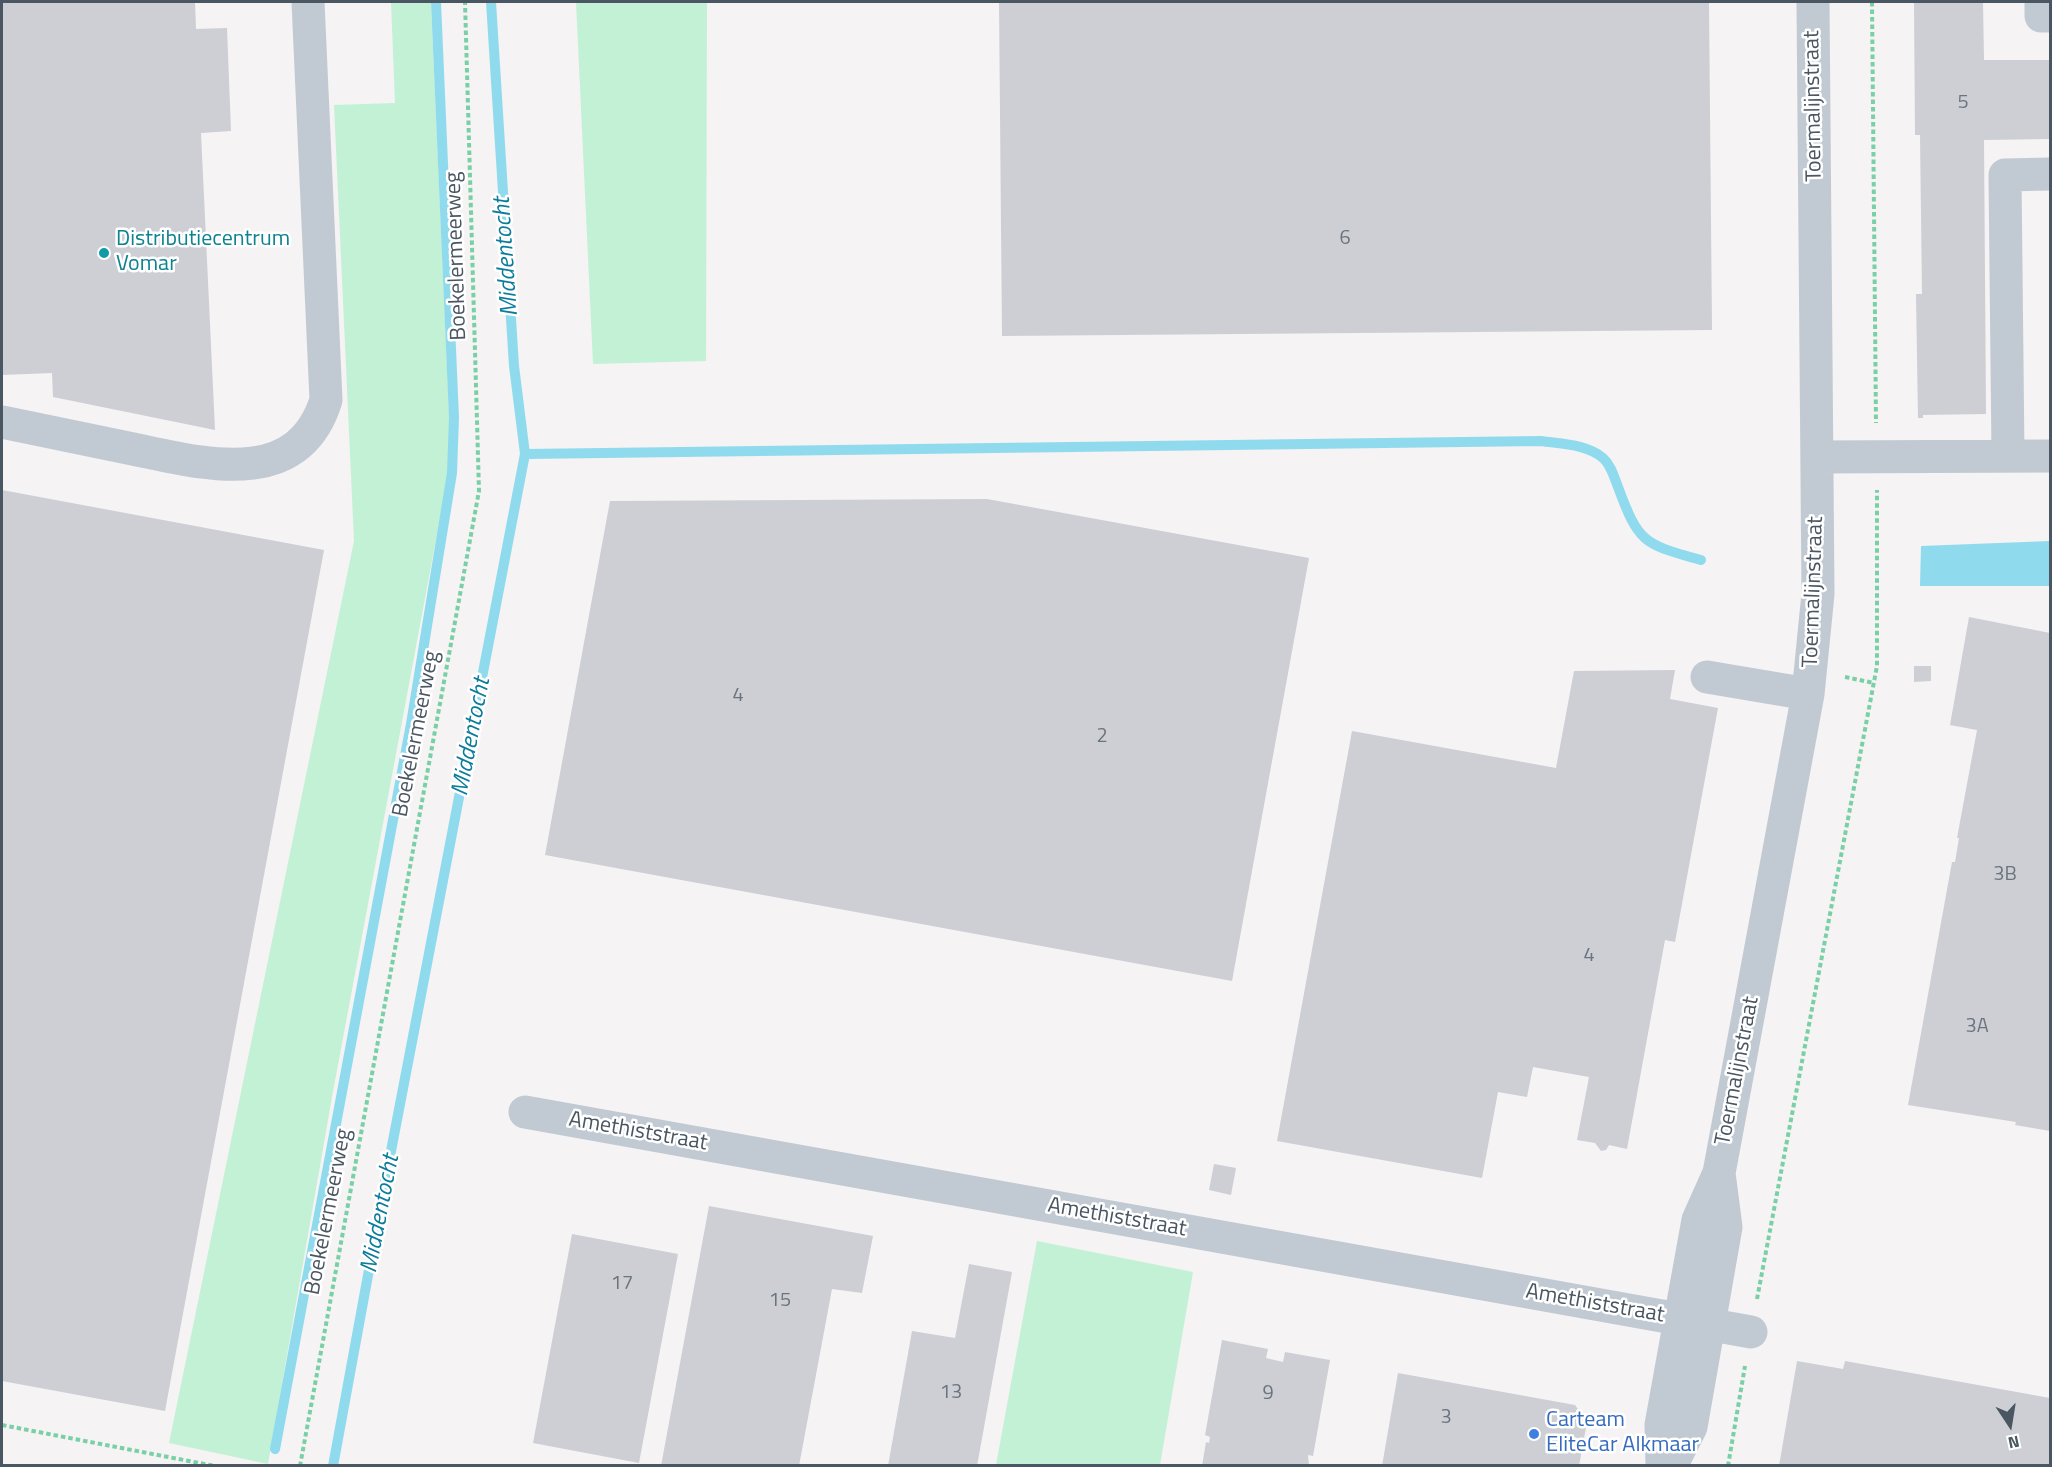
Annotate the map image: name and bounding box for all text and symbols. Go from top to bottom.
street label: Toermalijnstraat [1799,30,1829,182]
house number: 5 [1957,91,1969,115]
street label: Boekelermeerweg [441,171,473,341]
water label: Middentocht [488,196,526,318]
place label: Distributiecentrum Vomar [116,227,290,278]
house number: 6 [1339,227,1351,251]
marker: Distributiecentrum Vomar [97,246,111,260]
street label: Toermalijnstraat [1798,516,1830,668]
street label: Boekelermeerweg [388,649,446,819]
water label: Middentocht [446,676,498,798]
house number: 4 [732,684,744,708]
house number: 2 [1096,725,1108,749]
house number: 3B [1993,863,2017,887]
house number: 4 [1583,944,1595,968]
street label: Toermalijnstraat [1711,994,1765,1148]
house number: 3A [1965,1015,1989,1039]
street label: Amethiststraat [567,1107,709,1157]
street label: Boekelermeerweg [300,1127,358,1297]
water label: Middentocht [355,1153,407,1275]
street label: Amethiststraat [1046,1193,1188,1243]
house number: 17 [611,1272,633,1296]
street label: Amethiststraat [1524,1279,1666,1329]
house number: 15 [769,1289,791,1313]
house number: 13 [940,1381,962,1405]
house number: 9 [1262,1382,1274,1406]
north arrow [1980,1395,2040,1455]
house number: 3 [1440,1406,1452,1430]
place label: Carteam EliteCar Alkmaar [1546,1408,1699,1460]
marker: Carteam EliteCar Alkmaar [1527,1427,1541,1441]
text: N [2006,1430,2022,1455]

